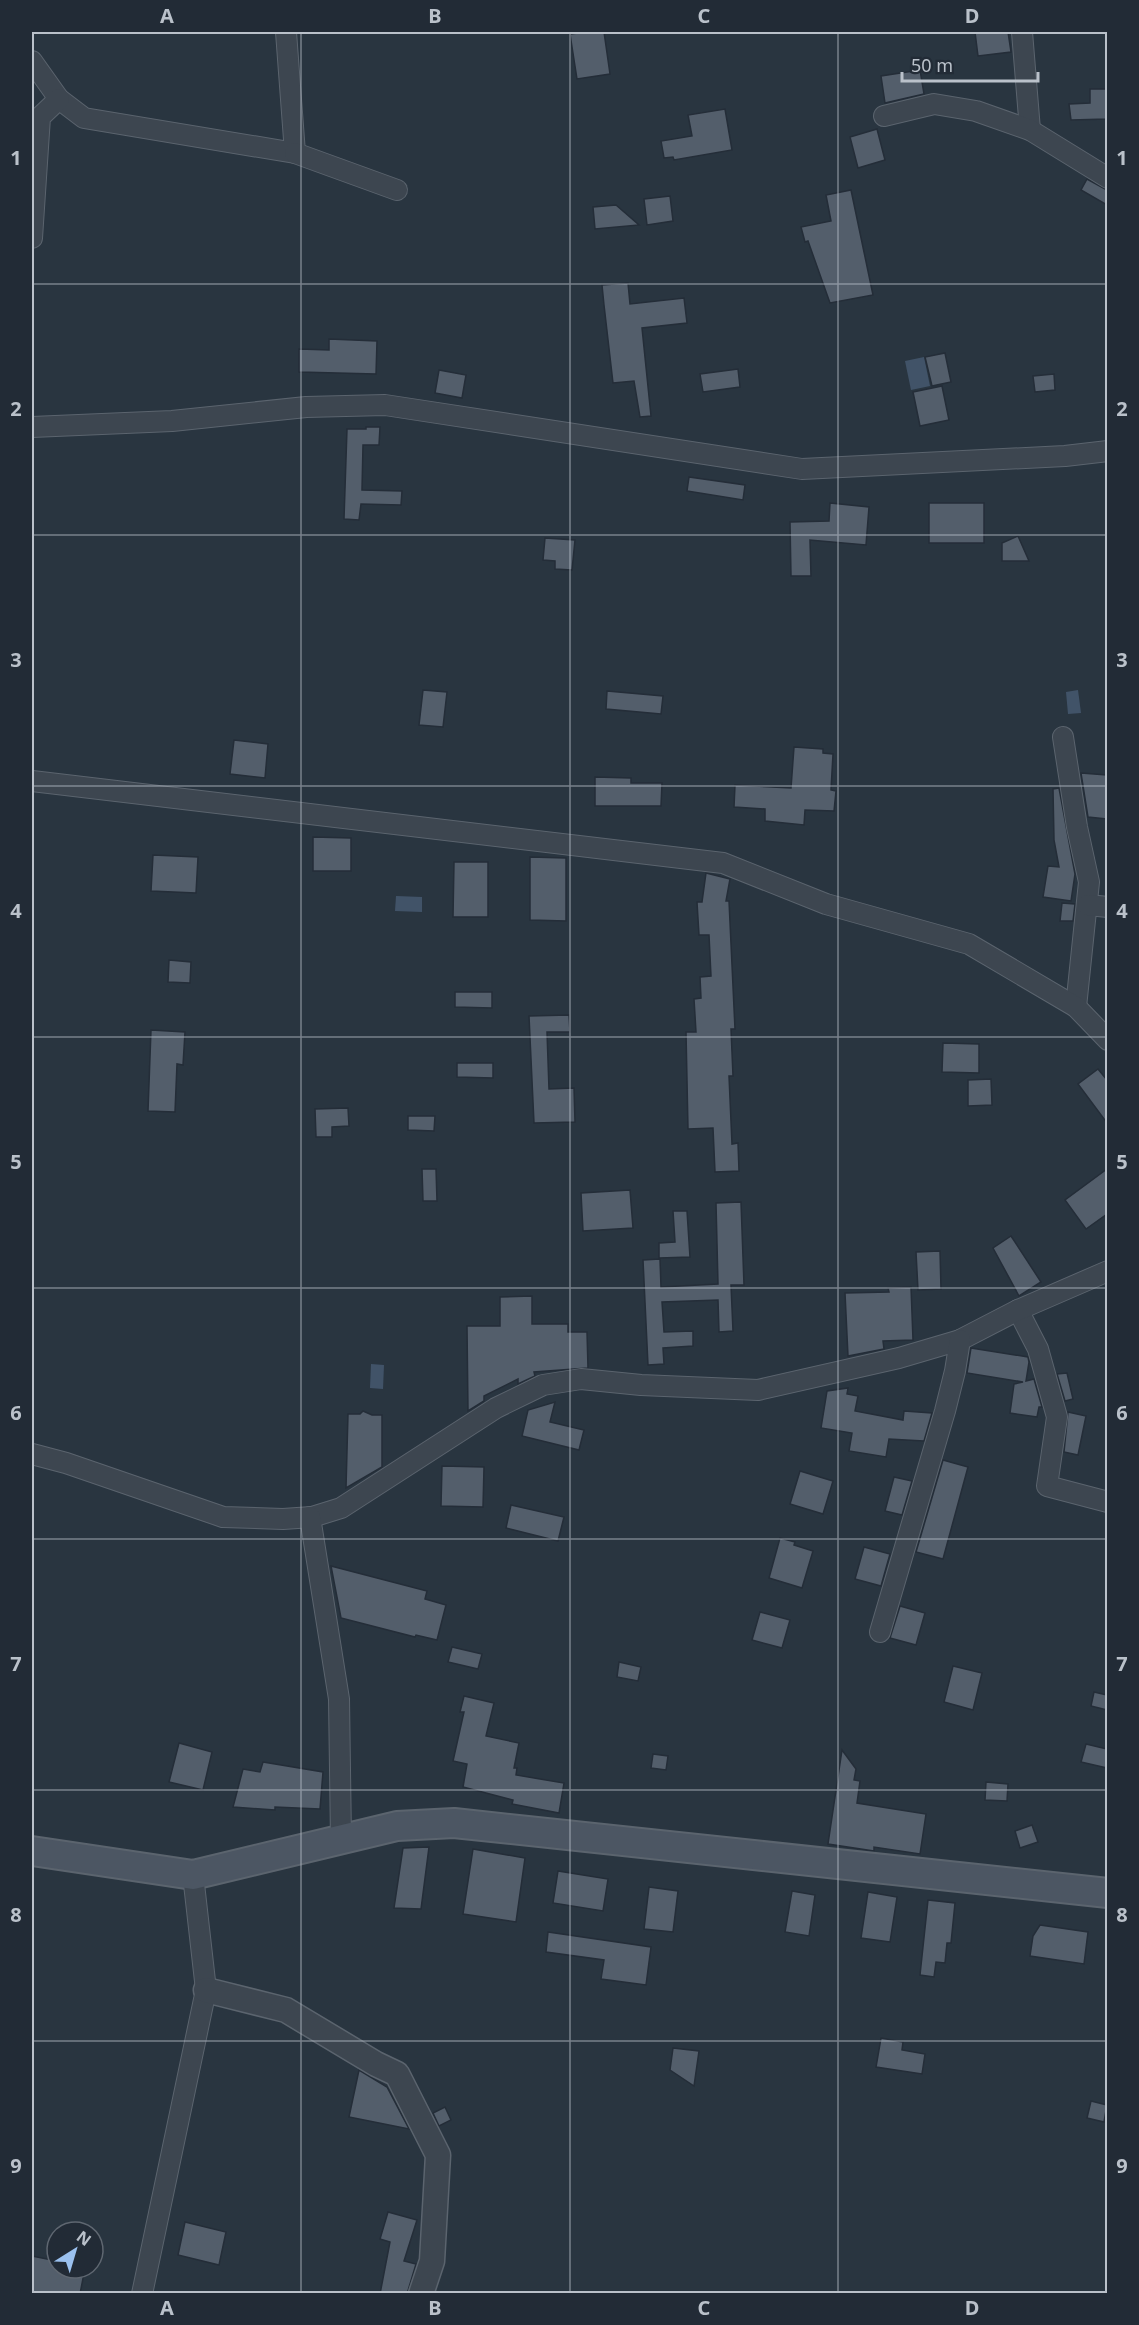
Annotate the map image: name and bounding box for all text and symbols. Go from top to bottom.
text: A [160,2,174,29]
text: B [428,2,442,29]
text: C [698,2,711,29]
text: D [965,2,979,29]
scale bar [902,45,1038,83]
text: 50 m [911,53,953,77]
text: 1 [10,144,22,171]
text: 1 [1116,144,1128,171]
text: 2 [10,395,22,422]
text: 2 [1116,395,1128,422]
text: 3 [10,646,22,673]
text: 3 [1116,646,1128,673]
text: 4 [10,897,22,924]
text: 4 [1116,897,1128,924]
text: 5 [10,1148,22,1175]
text: 5 [1116,1148,1128,1175]
text: 6 [10,1399,22,1426]
text: 6 [1116,1399,1128,1426]
text: 7 [10,1650,22,1677]
text: 7 [1116,1650,1128,1677]
text: 8 [10,1901,22,1928]
text: 8 [1116,1901,1128,1928]
text: 9 [10,2152,22,2179]
text: 9 [1116,2152,1128,2179]
north arrow [45,2220,105,2280]
text: N [72,2225,96,2251]
text: A [160,2294,174,2321]
text: B [428,2294,442,2321]
text: C [698,2294,711,2321]
text: D [965,2294,979,2321]

